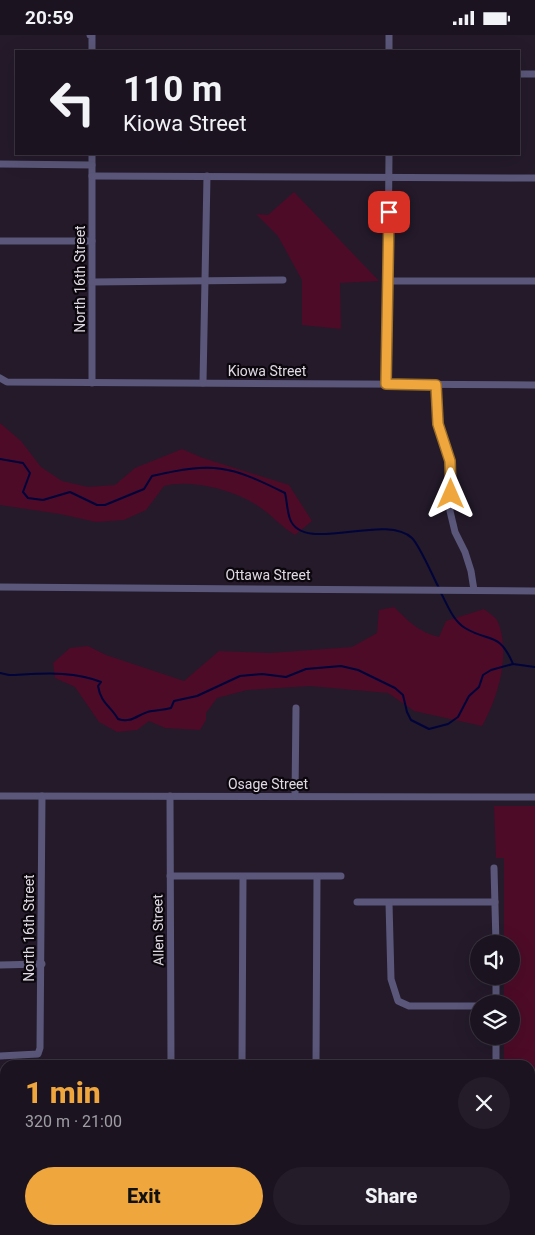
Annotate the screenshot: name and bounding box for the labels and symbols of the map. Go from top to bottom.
pin [368,191,410,233]
street label: North 16th Street [72,225,88,333]
street label: Kiowa Street [228,363,307,379]
position arrow [424,467,476,519]
street label: Ottawa Street [226,567,311,583]
street label: Osage Street [228,776,308,792]
street label: North 16th Street [21,874,37,982]
street label: Allen Street [149,894,167,966]

